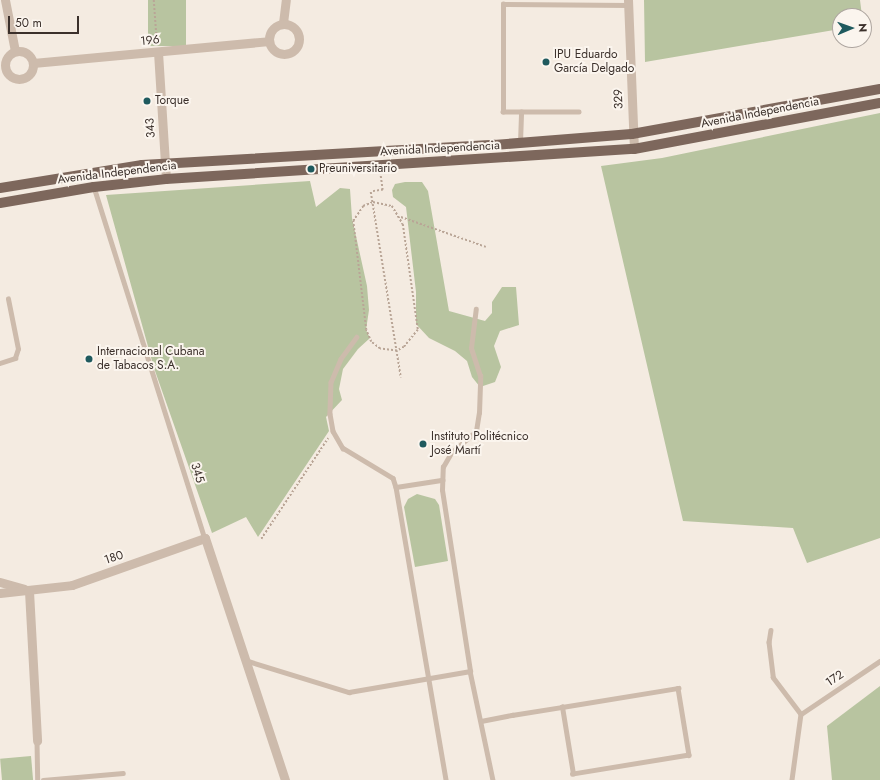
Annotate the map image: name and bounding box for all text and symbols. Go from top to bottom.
scale bar [10,8,81,34]
north arrow [832,8,872,48]
text: 50 m [15,14,42,32]
text: N [855,23,871,32]
street label: 196 [140,33,160,49]
place label: IPU Eduardo García Delgado [554,48,634,76]
marker: IPU Eduardo García Delgado [541,57,551,67]
street label: 329 [611,89,627,109]
place label: Torque [155,94,189,108]
street label: Avenida Independencia [700,95,820,131]
marker: Torque [142,96,152,106]
street label: 343 [143,117,159,139]
street label: Avenida Independencia [380,139,500,159]
street label: Avenida Independencia [57,159,177,187]
place label: Preuniversitario [319,162,397,176]
marker: Preuniversitario [306,164,316,174]
place label: Internacional Cubana de Tabacos S.A. [97,345,205,373]
marker: Internacional Cubana de Tabacos S.A. [84,354,94,364]
place label: Instituto Politécnico José Martí [431,430,528,458]
marker: Instituto Politécnico José Martí [418,439,428,449]
street label: 345 [187,461,207,485]
street label: 180 [103,548,125,568]
street label: 172 [823,668,847,690]

